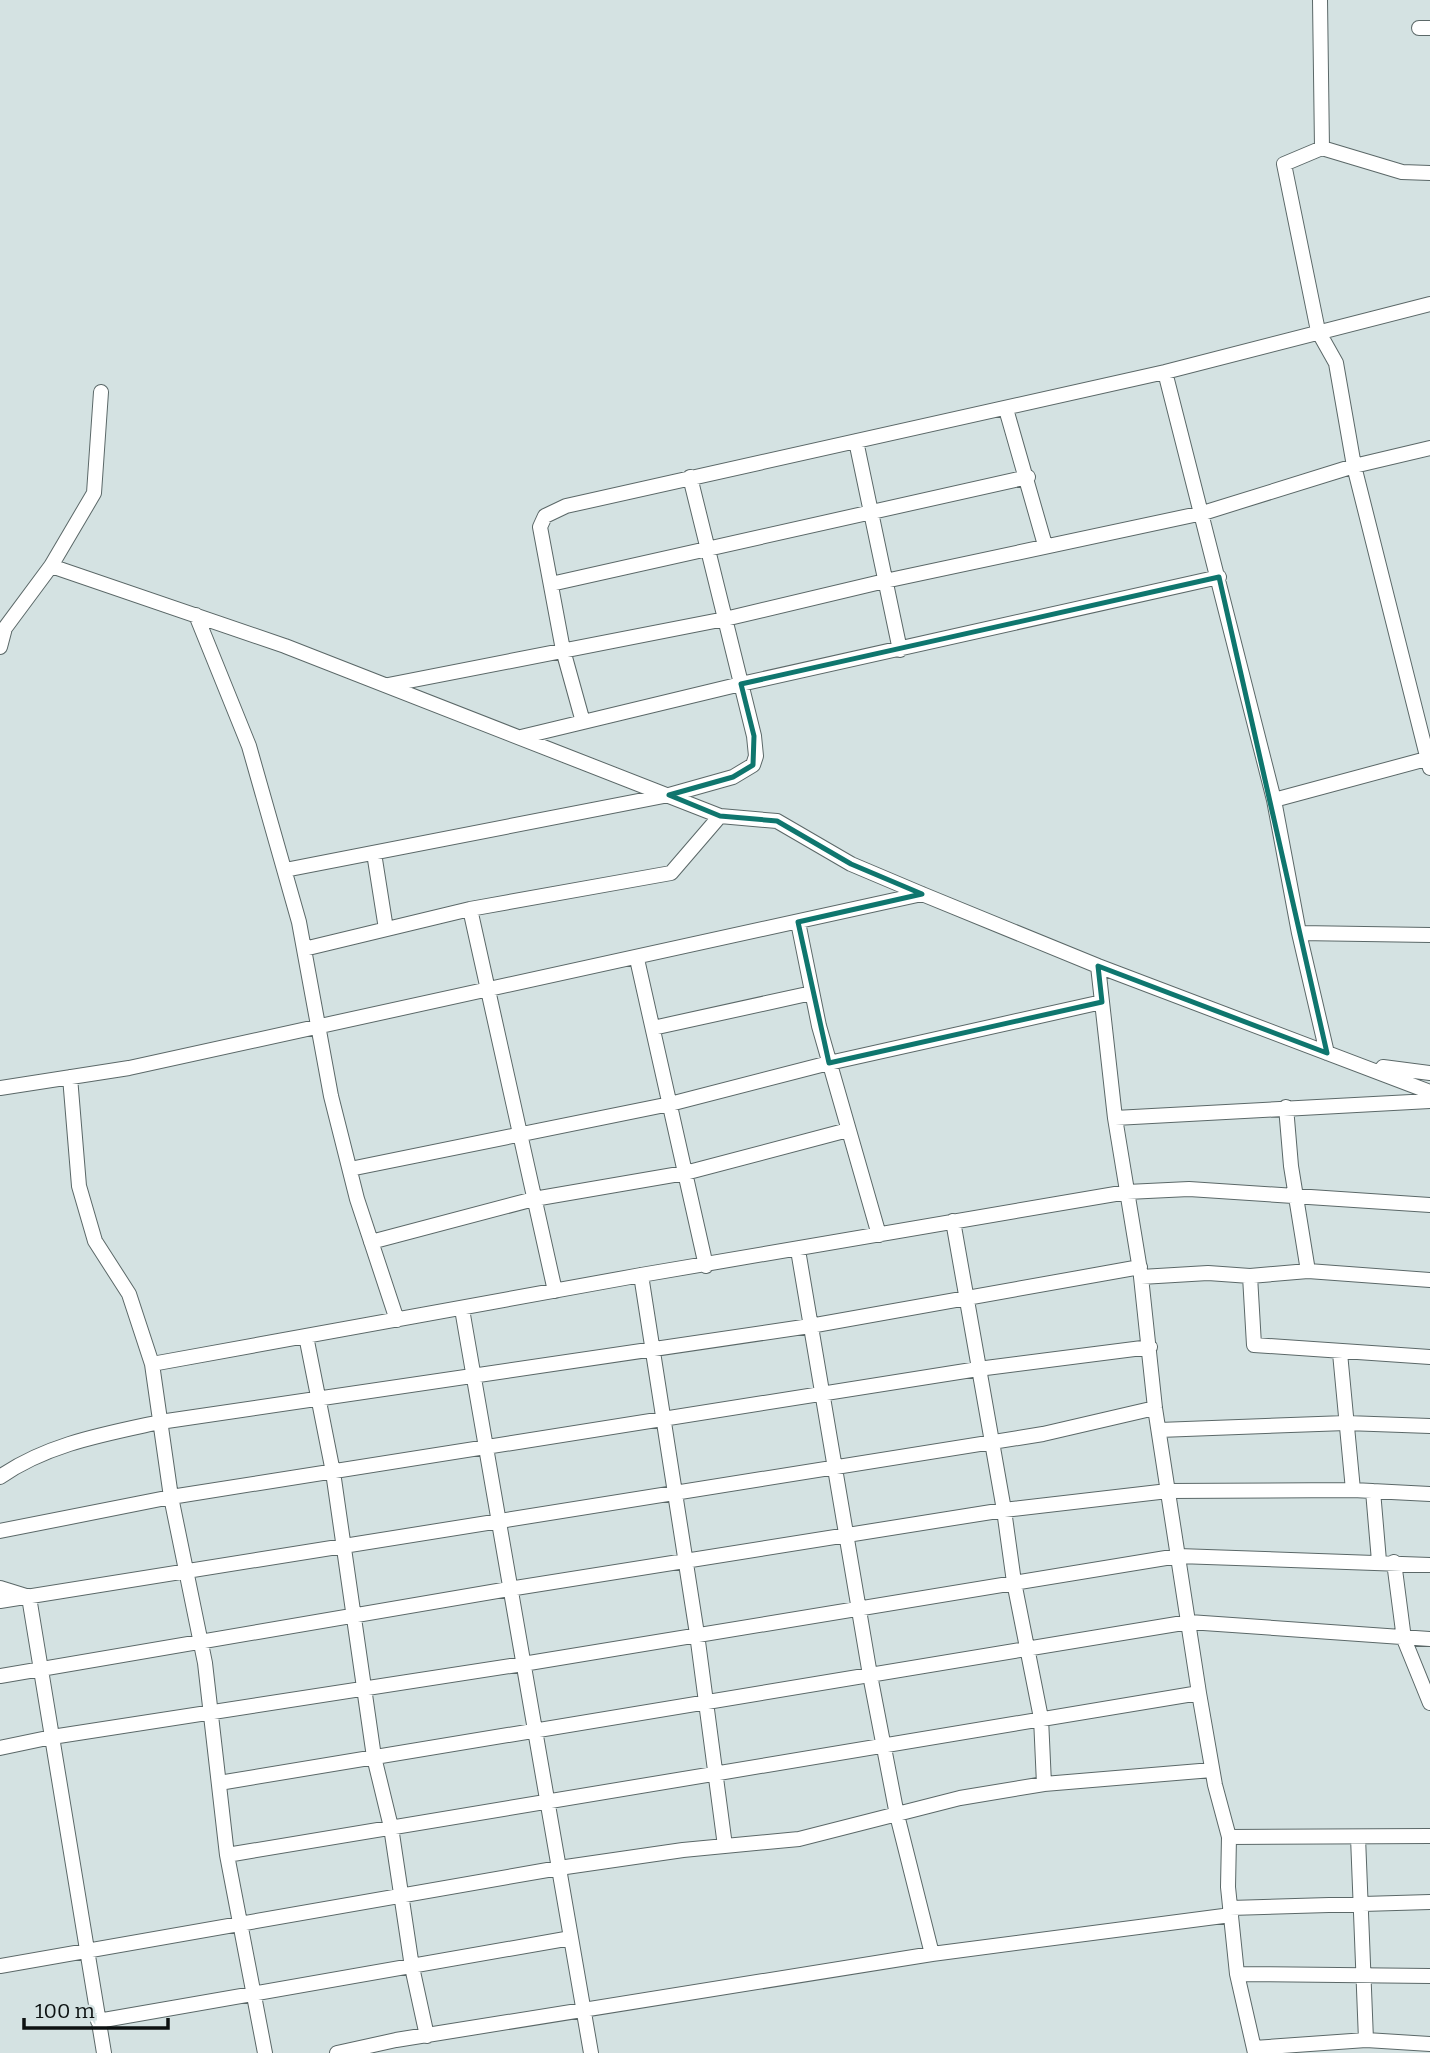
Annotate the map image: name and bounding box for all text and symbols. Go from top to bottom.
scale bar [24,1986,168,2030]
text: 100 m [35,1998,95,2024]

